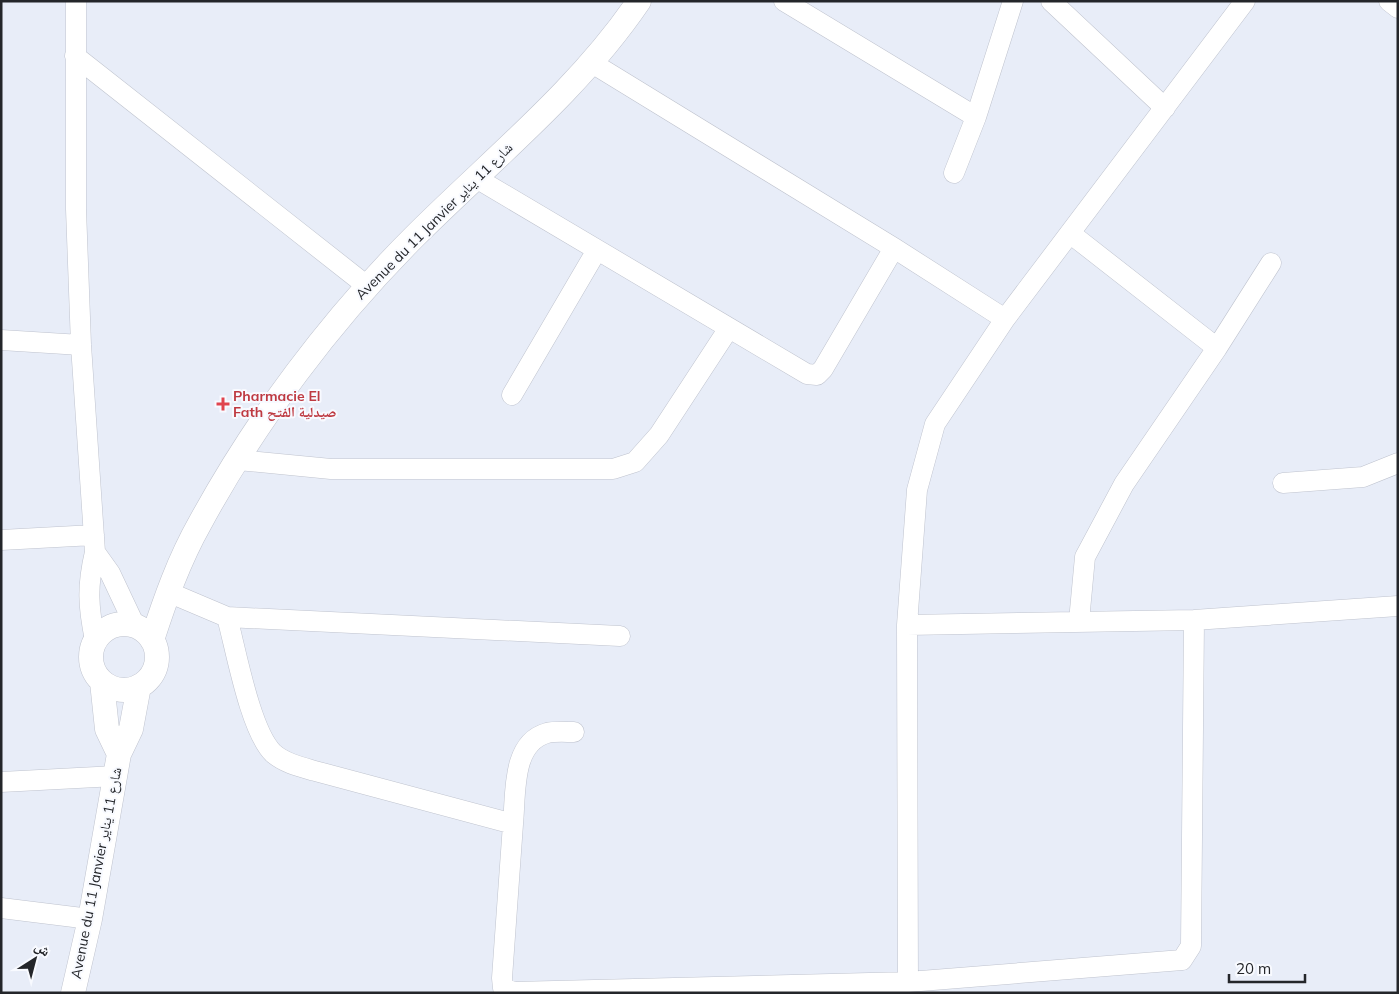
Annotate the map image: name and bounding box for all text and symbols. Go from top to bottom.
street label: Avenue du 11 Janvier شارع 11 يناير [352,139,517,304]
place label: Pharmacie El Fath صيدلية الفتح [233,387,336,421]
marker: Pharmacie El Fath صيدلية الفتح [217,398,229,410]
street label: Avenue du 11 Janvier شارع 11 يناير [67,766,126,980]
north arrow [10,934,60,984]
text: ش [31,937,54,960]
scale bar [1229,952,1305,984]
text: 20 m [1236,959,1271,978]

